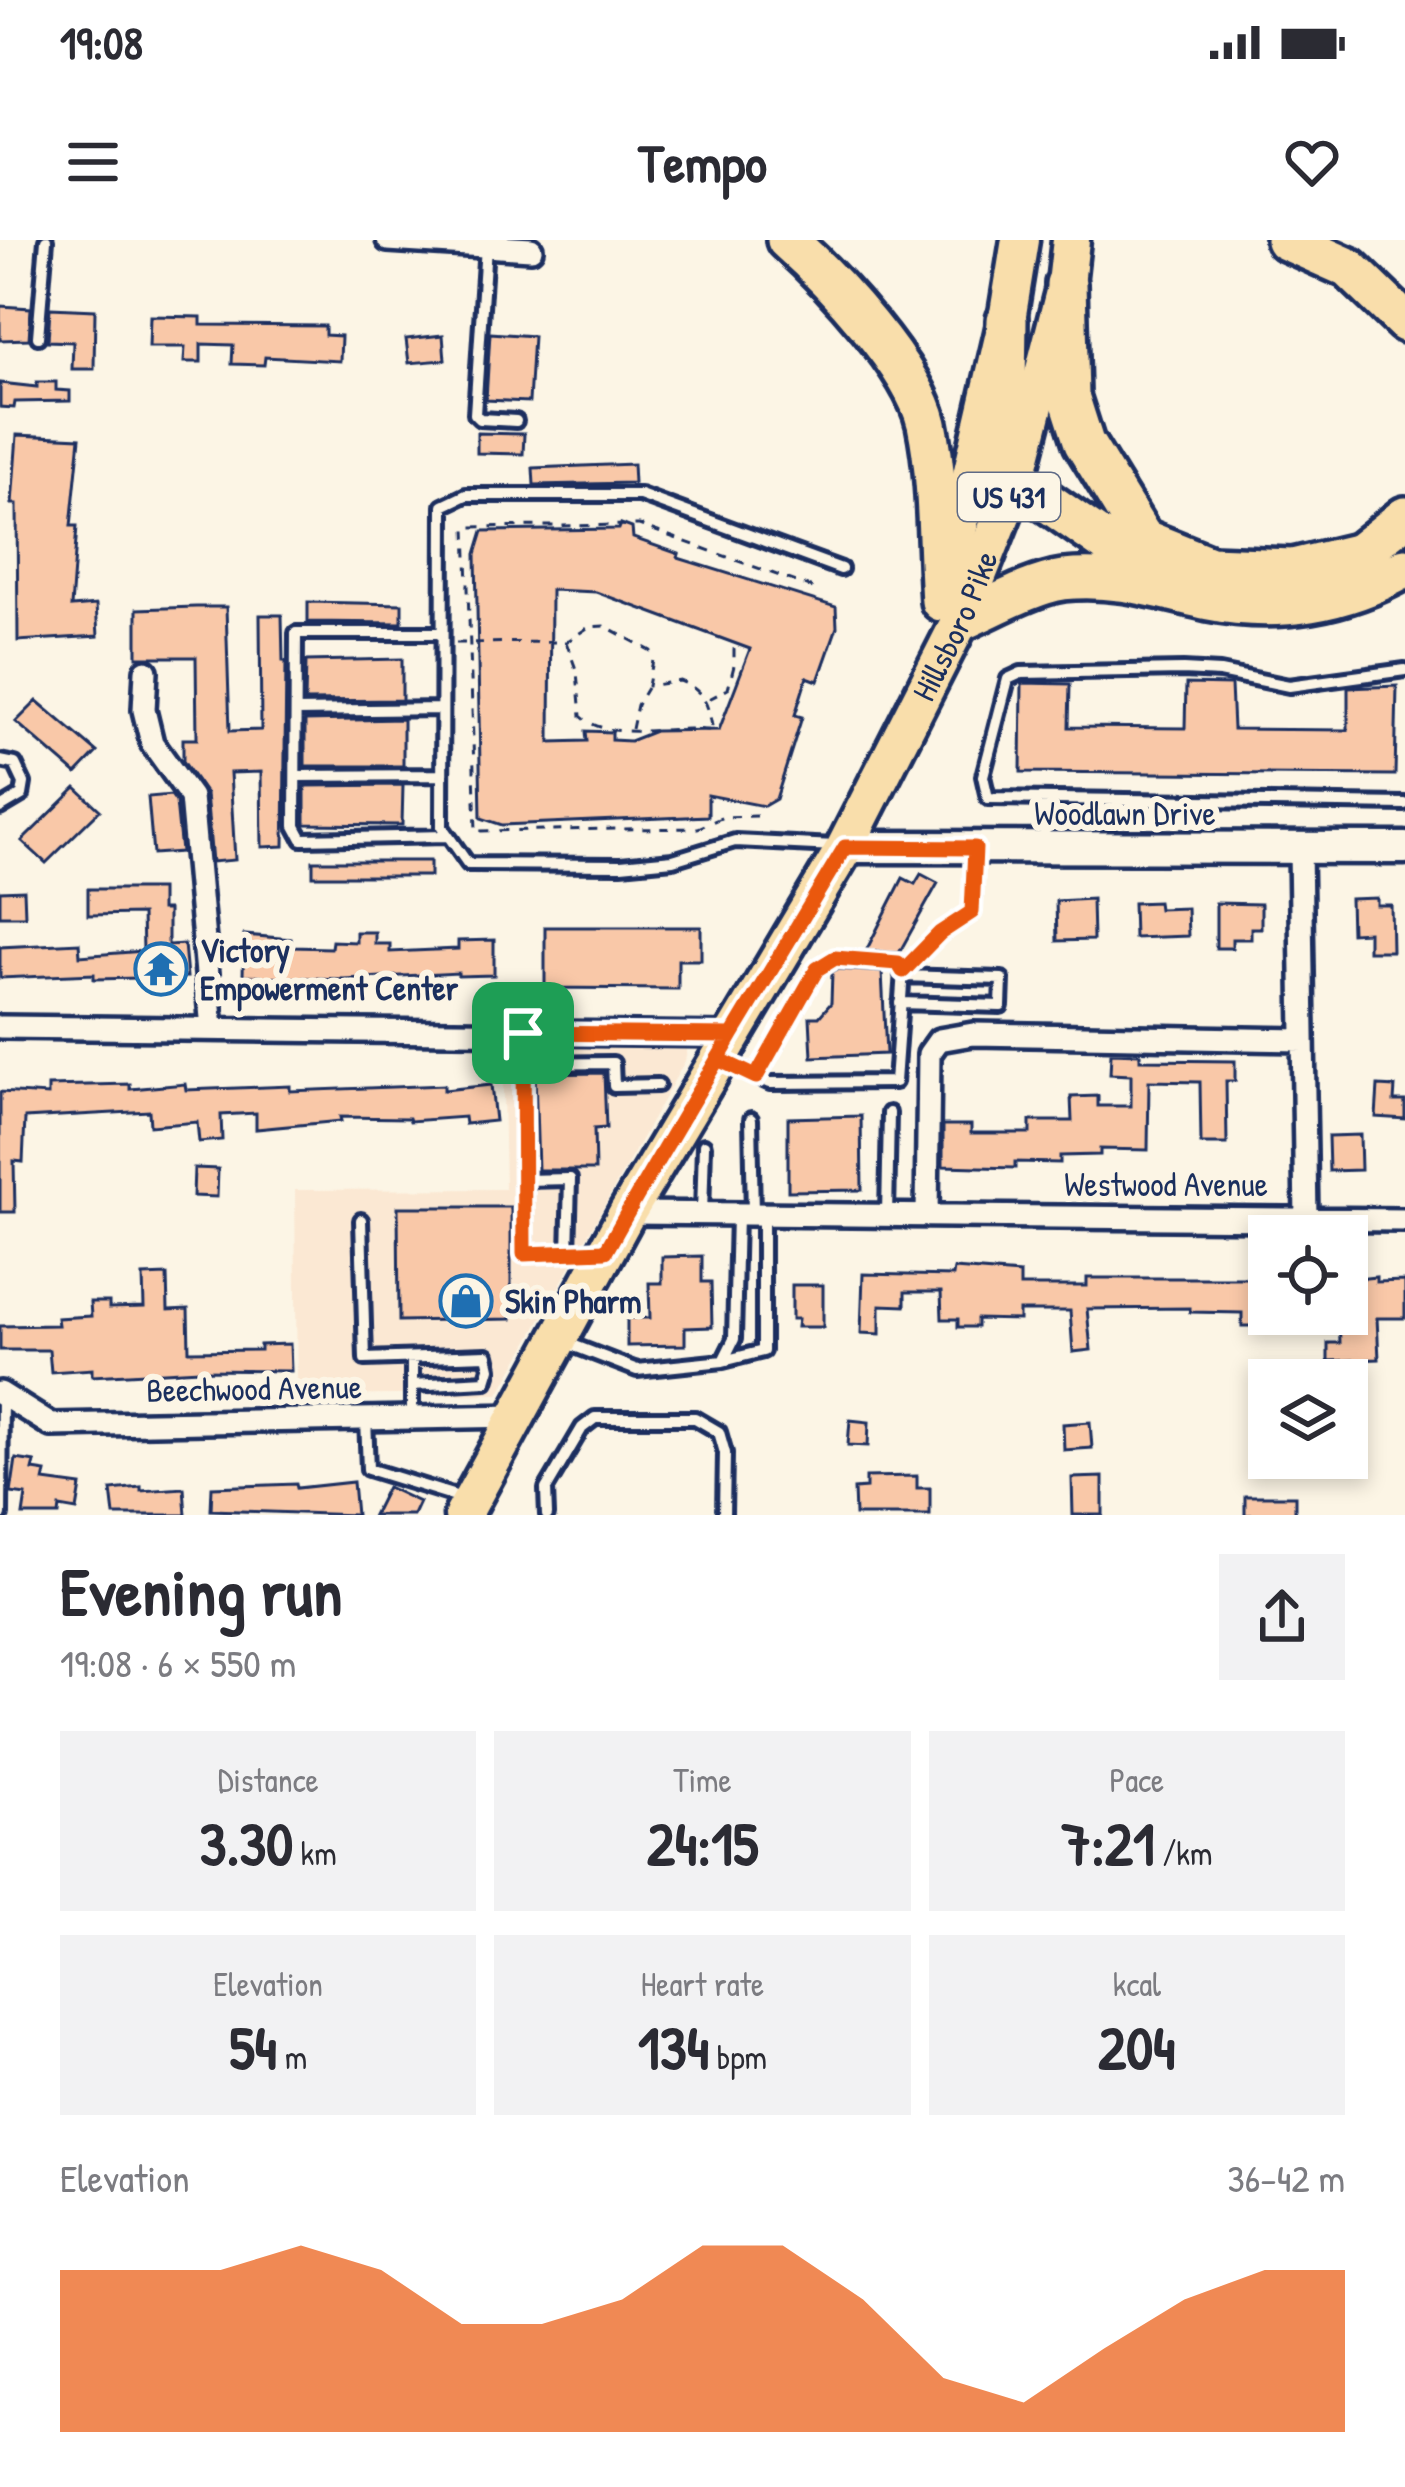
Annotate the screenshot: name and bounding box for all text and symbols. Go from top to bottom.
text: 19:08 [60,12,143,73]
text: Tempo [638,126,767,199]
icon: menu [60,129,126,195]
icon: heart [1279,129,1345,195]
road number: US 431 [958,473,1060,521]
street label: Hillsboro Pike [901,544,1008,708]
street label: Woodlawn Drive [1034,791,1216,835]
place label: Victory Empowerment Center [200,928,459,1012]
temple icon: Victory Empowerment Center [133,941,189,997]
pin [472,982,574,1084]
icon: arrive [490,1000,556,1066]
street label: Westwood Avenue [1064,1162,1268,1206]
map controls [1248,1215,1368,1479]
button: locate [1248,1215,1368,1335]
shop icon: Skin Pharm [438,1273,494,1329]
place label: Skin Pharm [505,1279,642,1323]
button: layers [1248,1359,1368,1479]
street label: Beechwood Avenue [146,1364,362,1412]
text: Evening run [60,1546,342,1636]
button: share [1219,1554,1345,1680]
text: 19:08 · 6 × 550 m [60,1636,296,1689]
text: Distance [218,1758,319,1802]
text: Time [673,1758,732,1802]
text: Pace [1109,1758,1164,1802]
text: 3.30 [200,1802,293,1884]
text: 24:15 [647,1802,758,1884]
text: 7:21 [1061,1802,1155,1884]
text: km [293,1831,337,1875]
text: /km [1155,1831,1212,1875]
text: Elevation [213,1962,323,2006]
text: Heart rate [641,1962,764,2006]
text: kcal [1113,1962,1161,2006]
text: 54 [229,2006,277,2088]
text: 134 [638,2006,709,2088]
text: 204 [1098,2006,1176,2088]
text: m [277,2035,307,2079]
text: bpm [709,2035,767,2079]
text: Elevation [60,2151,190,2204]
text: 36–42 m [1227,2151,1345,2204]

